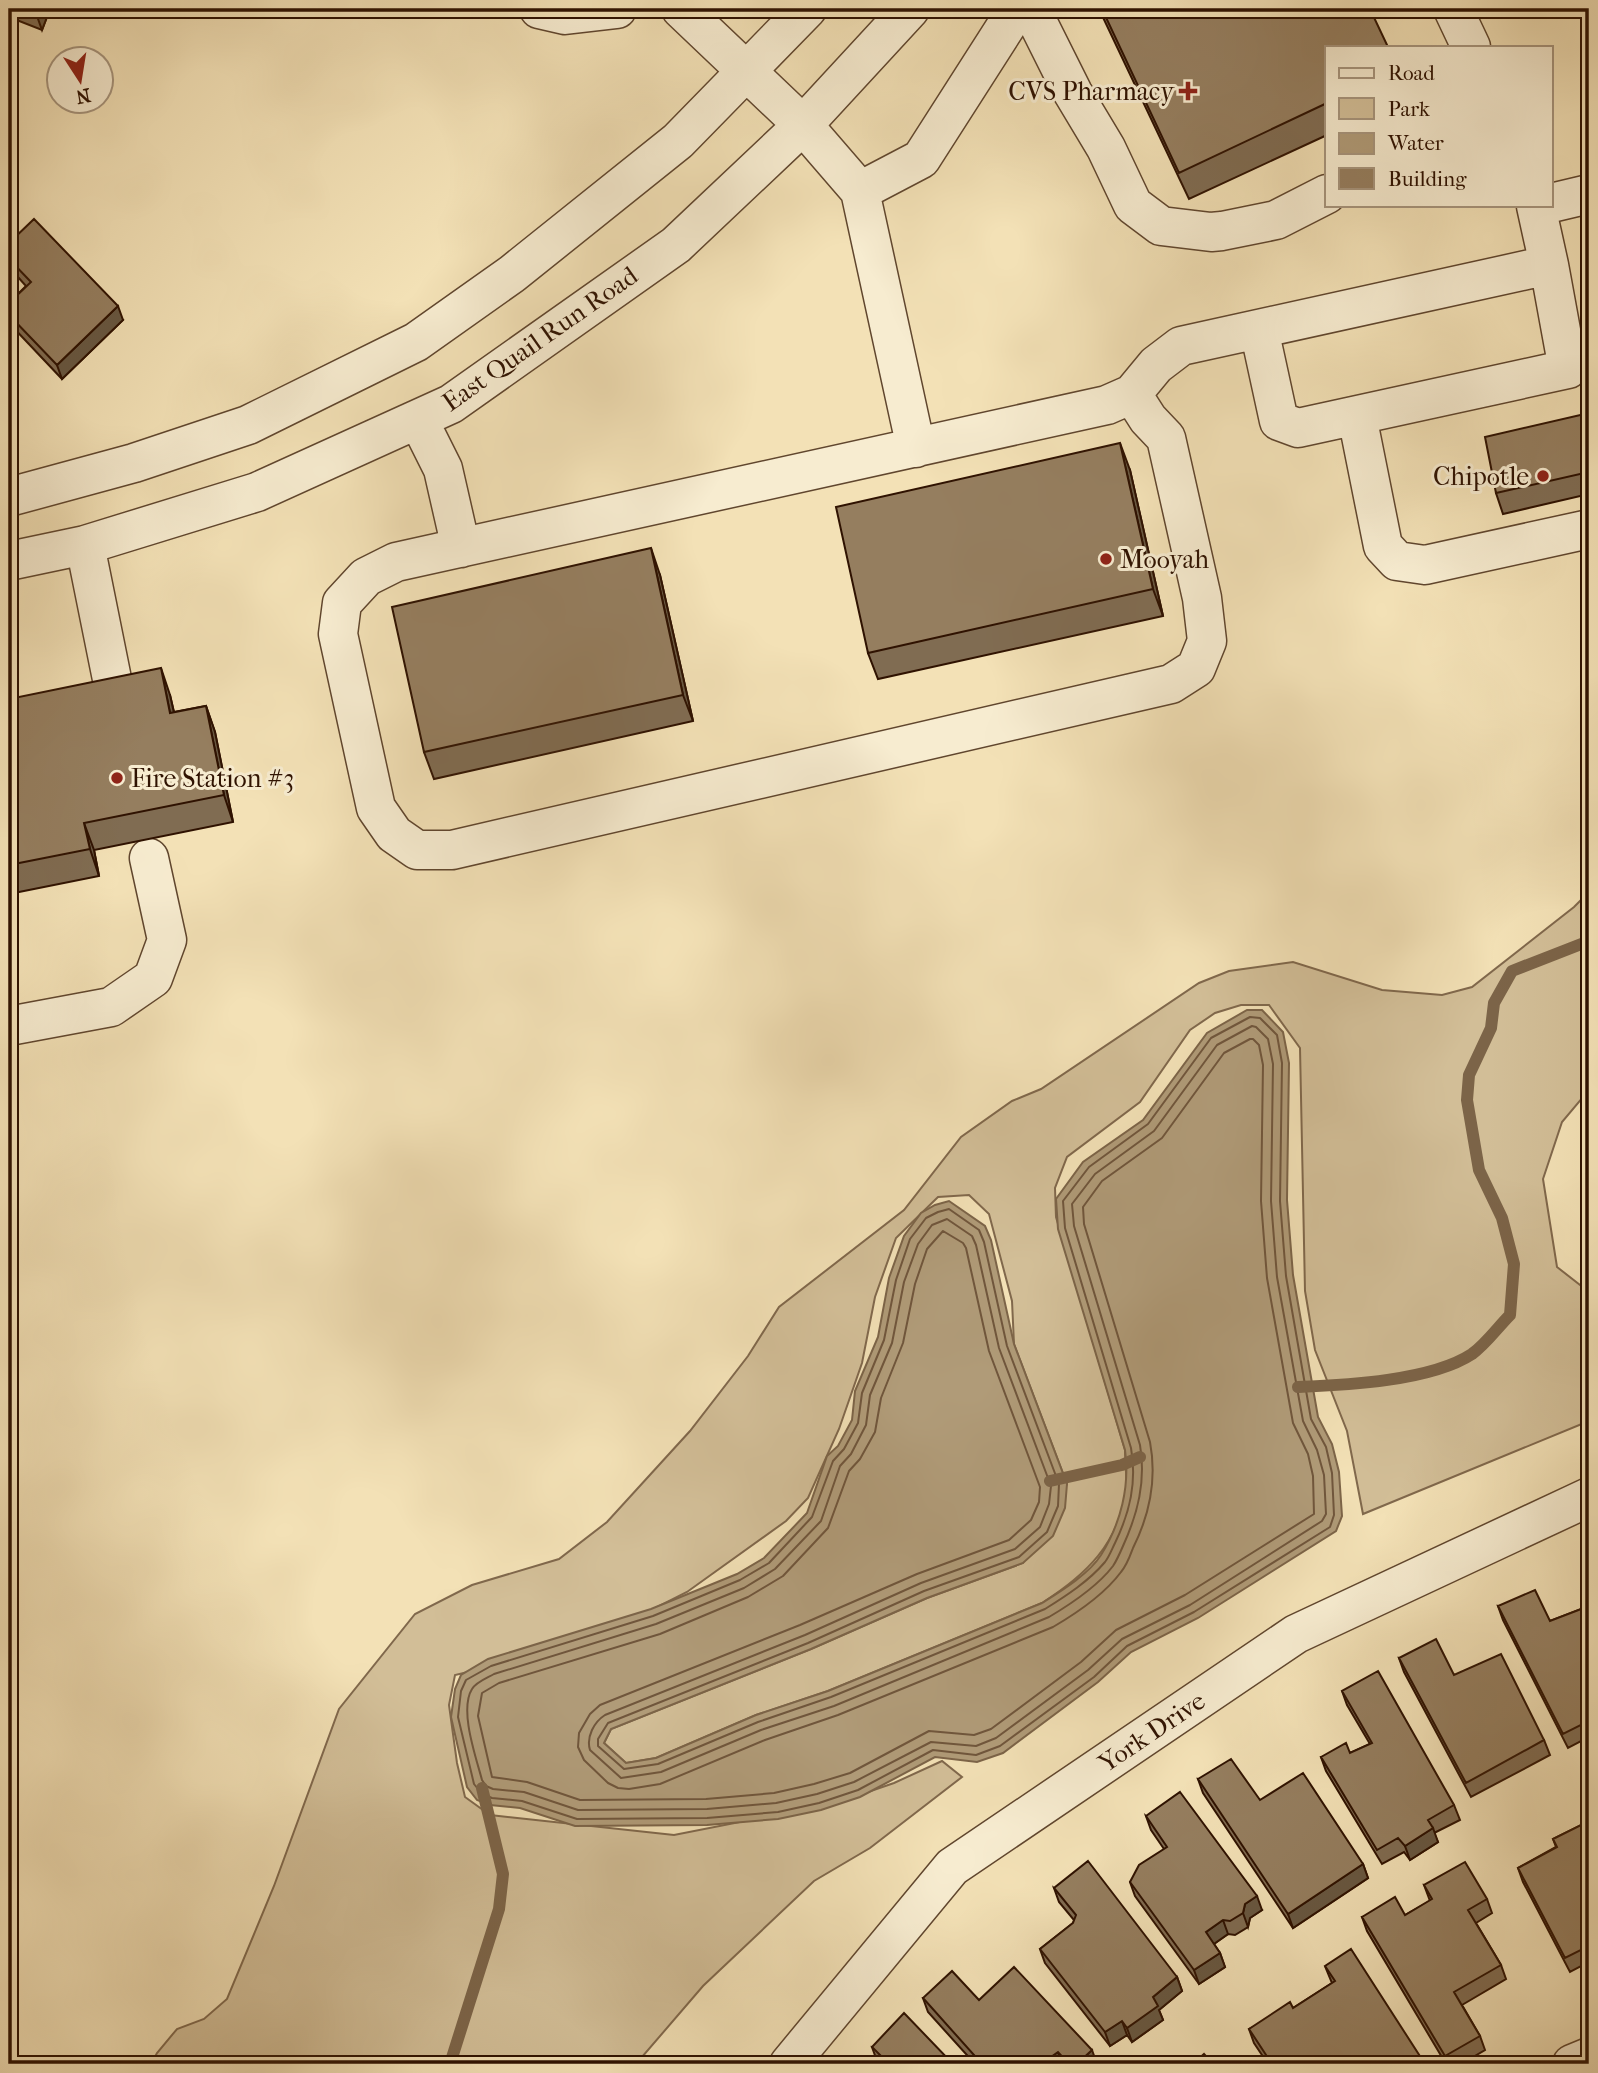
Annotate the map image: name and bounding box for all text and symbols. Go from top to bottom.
north arrow [46,46,116,116]
legend [1325,46,1552,206]
text: Road [1388,61,1435,85]
place label: CVS Pharmacy [1008,76,1175,107]
text: N [73,83,93,108]
marker: CVS Pharmacy [1180,83,1196,99]
text: Park [1388,97,1430,121]
text: Water [1387,131,1444,155]
text: Building [1388,167,1467,191]
street label: East Quail Run Road [436,259,644,418]
place label: Chipotle [1433,461,1529,492]
marker: Chipotle [1535,468,1551,484]
place label: Mooyah [1120,544,1210,575]
marker: Mooyah [1098,551,1114,567]
place label: Fire Station #3 [131,763,294,794]
marker: Fire Station #3 [109,770,125,786]
street label: York Drive [1092,1685,1211,1779]

